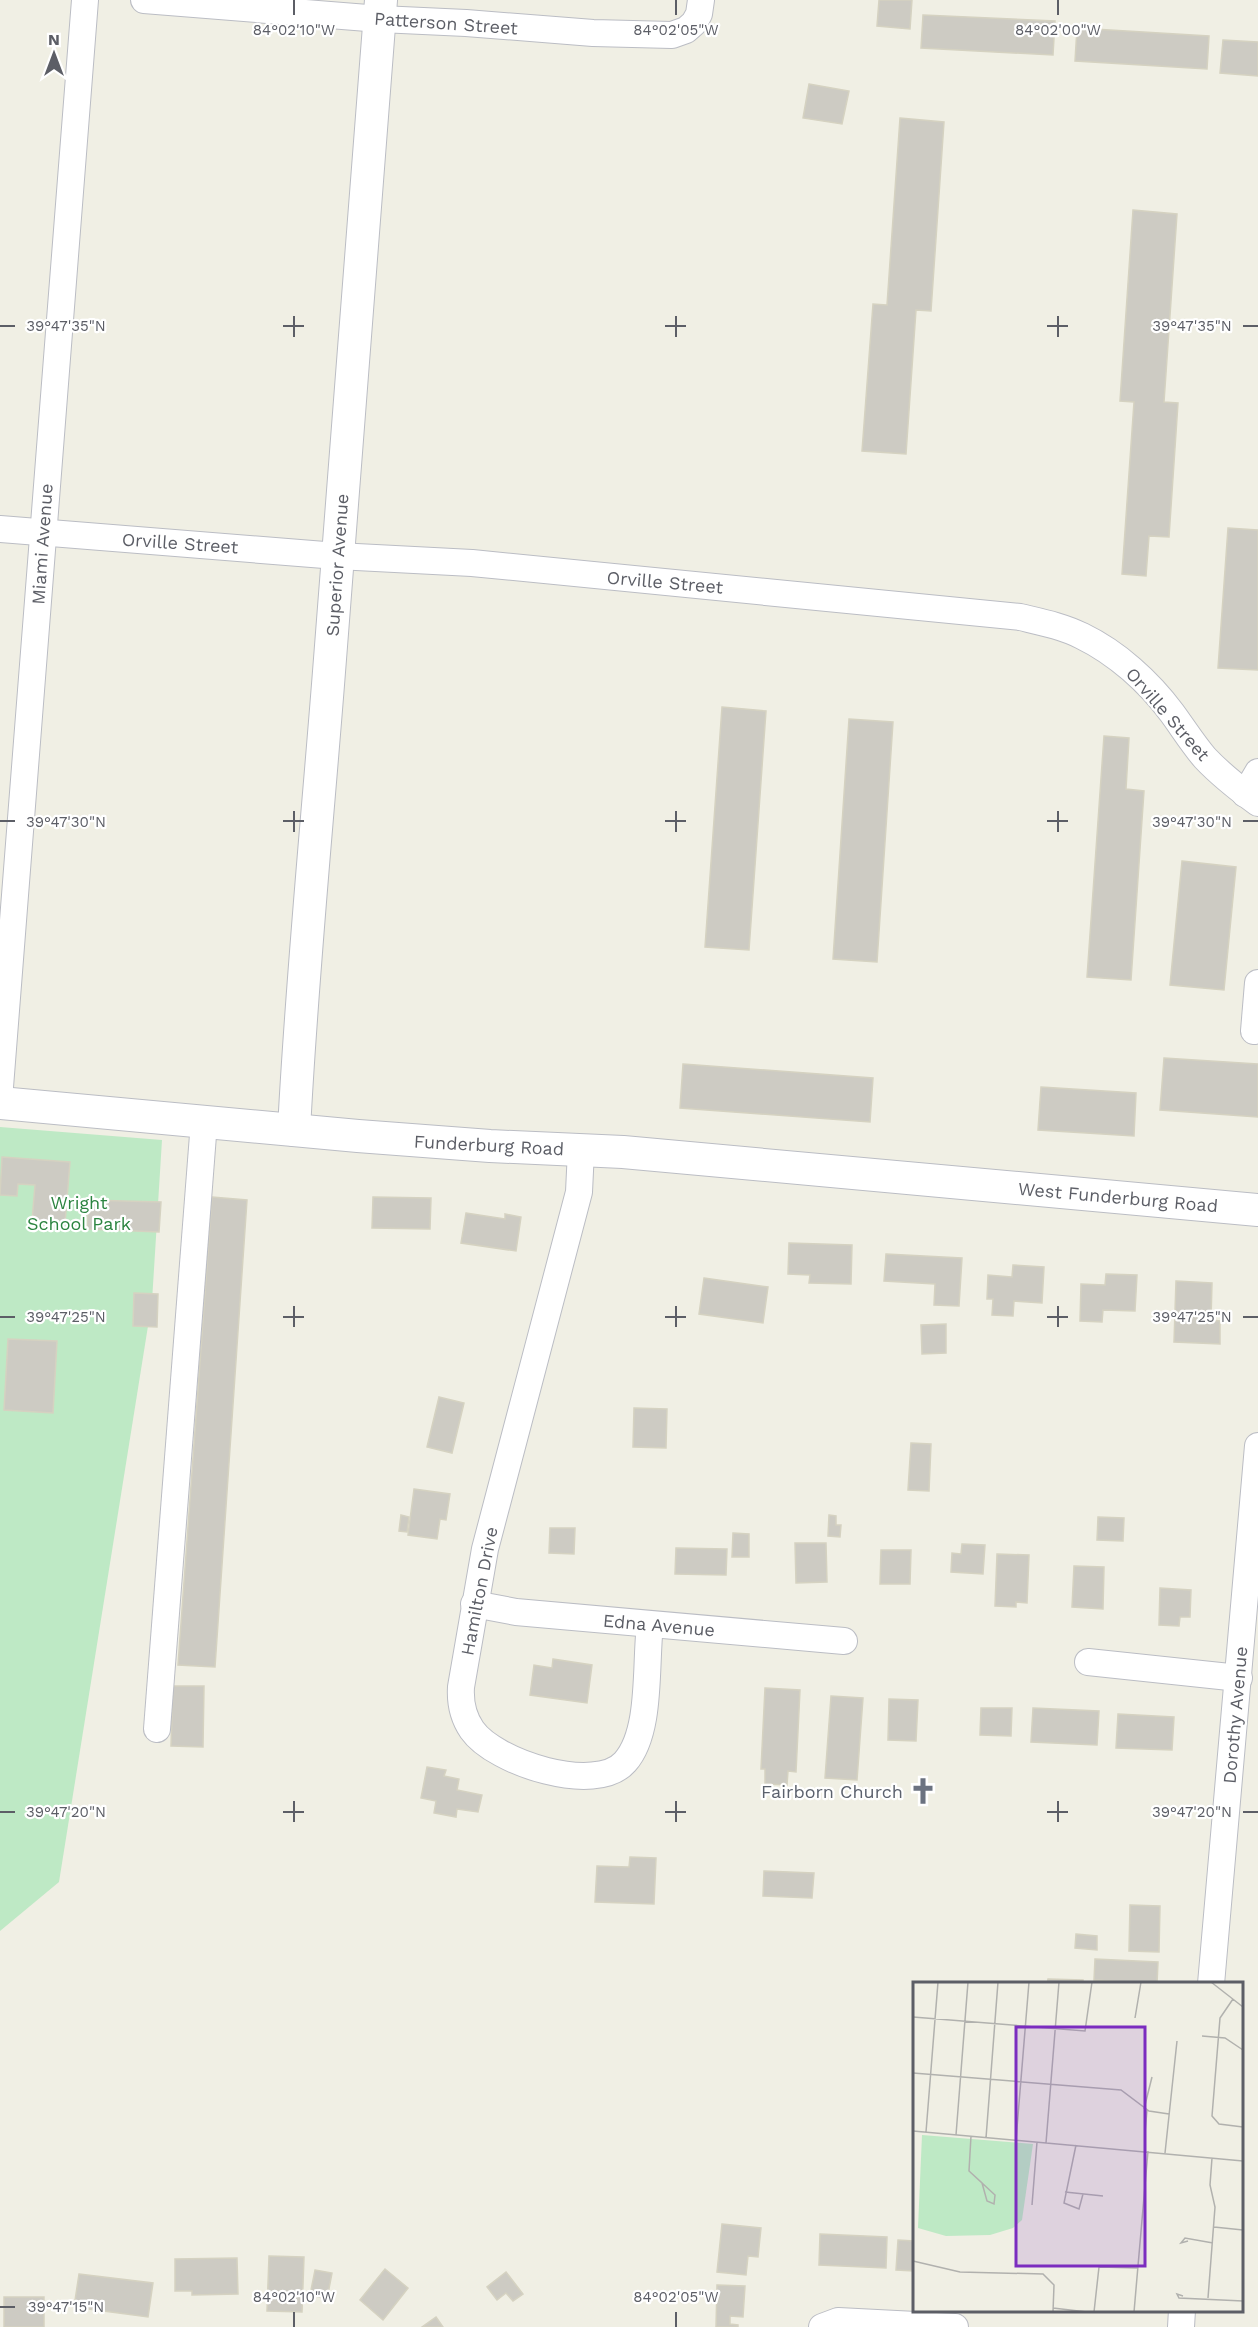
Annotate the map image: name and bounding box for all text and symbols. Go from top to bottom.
street label: Patterson Street [374,8,519,39]
text: 84°02'10"W [253,21,335,39]
text: 84°02'05"W [633,21,719,39]
text: 84°02'00"W [1015,21,1101,39]
north arrow [24,24,84,84]
text: N [48,30,60,49]
text: 39°47'35"N [26,317,106,335]
text: 39°47'35"N [1152,317,1232,335]
street label: Miami Avenue [27,483,57,605]
street label: Superior Avenue [322,493,352,637]
street label: Orville Street [121,528,239,558]
street label: Orville Street [606,566,724,598]
street label: Orville Street [1122,663,1214,765]
text: 39°47'30"N [26,813,106,831]
text: 39°47'30"N [1152,813,1232,831]
street label: Funderburg Road [413,1131,565,1159]
street label: West Funderburg Road [1017,1178,1219,1216]
park label: Wright School Park [27,1192,131,1234]
text: 39°47'25"N [26,1308,106,1326]
text: 39°47'25"N [1152,1308,1232,1326]
street label: Hamilton Drive [456,1525,502,1657]
street label: Edna Avenue [602,1610,716,1640]
street label: Dorothy Avenue [1219,1645,1251,1785]
church icon: Fairborn Church [908,1776,938,1806]
place label: Fairborn Church [761,1781,903,1802]
text: 39°47'20"N [26,1803,106,1821]
text: 39°47'20"N [1152,1803,1232,1821]
inset map [913,1982,1243,2312]
text: 84°02'10"W [253,2288,335,2306]
text: 84°02'05"W [633,2288,719,2306]
text: 39°47'15"N [28,2298,104,2316]

